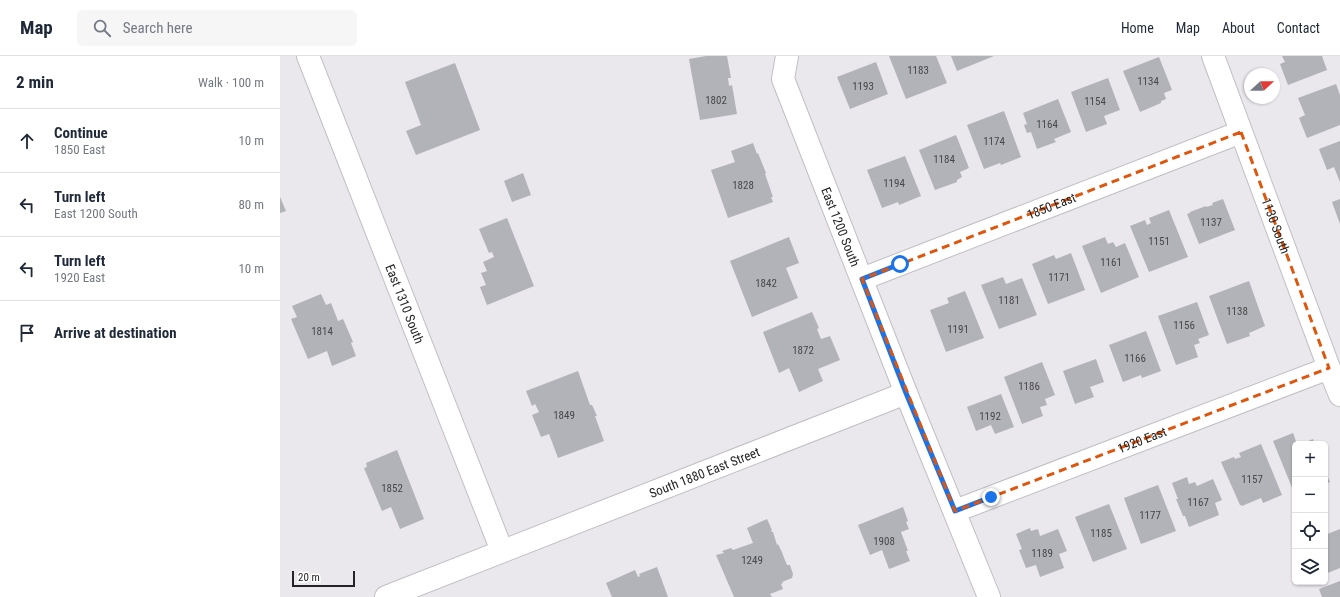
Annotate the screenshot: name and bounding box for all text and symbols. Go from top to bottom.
search box [77,10,357,46]
text: Map [20,16,53,39]
icon: search [91,17,113,39]
text: Search here [123,19,193,37]
text: Home [1121,20,1154,36]
text: Map [1176,20,1200,36]
text: About [1222,20,1255,36]
text: Contact [1277,20,1320,36]
house number: 1183 [907,64,929,77]
north arrow [1244,68,1280,104]
text: 2 min [16,72,54,92]
text: Walk · 100 m [198,75,264,90]
house number: 1134 [1137,75,1159,88]
house number: 1193 [852,80,874,93]
house number: 1802 [705,94,727,107]
house number: 1154 [1084,95,1106,108]
house number: 1164 [1036,118,1058,131]
text: Continue [54,124,108,142]
icon: ahead [16,130,38,152]
text: 10 m [238,133,264,148]
house number: 1174 [983,135,1005,148]
text: 1850 East [54,142,105,157]
house number: 1184 [933,153,955,166]
house number: 1194 [883,177,905,190]
house number: 1828 [732,179,754,192]
street label: East 1200 South [819,185,863,269]
text: Turn left [54,188,105,206]
street label: 1850 East [1025,189,1078,222]
icon: left [16,194,38,216]
street label: 1130 South [1259,196,1293,256]
text: 80 m [238,197,264,212]
text: East 1200 South [54,206,138,221]
house number: 1137 [1200,216,1222,229]
house number: 1151 [1148,235,1170,248]
text: Turn left [54,252,105,270]
route start [891,255,909,273]
house number: 1161 [1100,256,1122,269]
icon: left [16,258,38,280]
text: 10 m [238,261,264,276]
street label: East 1310 South [383,262,427,345]
text: 1920 East [54,270,105,285]
house number: 1171 [1048,271,1070,284]
house number: 1842 [755,277,777,290]
house number: 1181 [998,294,1020,307]
house number: 1138 [1226,305,1248,318]
house number: 1156 [1173,319,1195,332]
icon: arrive [16,322,38,344]
house number: 1191 [947,323,969,336]
text: Arrive at destination [54,324,177,342]
house number: 1814 [311,325,333,338]
house number: 1872 [792,344,814,357]
house number: 1166 [1124,352,1146,365]
house number: 1186 [1018,380,1040,393]
house number: 1849 [553,409,575,422]
house number: 1192 [979,410,1001,423]
street label: 1920 East [1115,423,1169,456]
map controls [1292,441,1328,585]
button: + [1292,441,1328,477]
street label: South 1880 East Street [647,444,762,501]
house number: 1157 [1241,473,1263,486]
button: − [1292,477,1328,513]
house number: 1852 [381,482,403,495]
route end [982,488,1000,506]
house number: 1167 [1187,496,1209,509]
house number: 1177 [1139,509,1161,522]
button: locate [1292,513,1328,549]
house number: 1185 [1090,527,1112,540]
house number: 1908 [873,535,895,548]
house number: 1189 [1031,547,1053,560]
button: layers [1292,549,1328,585]
house number: 1249 [741,554,763,567]
scale bar [292,569,355,588]
text: 20 m [298,571,320,584]

